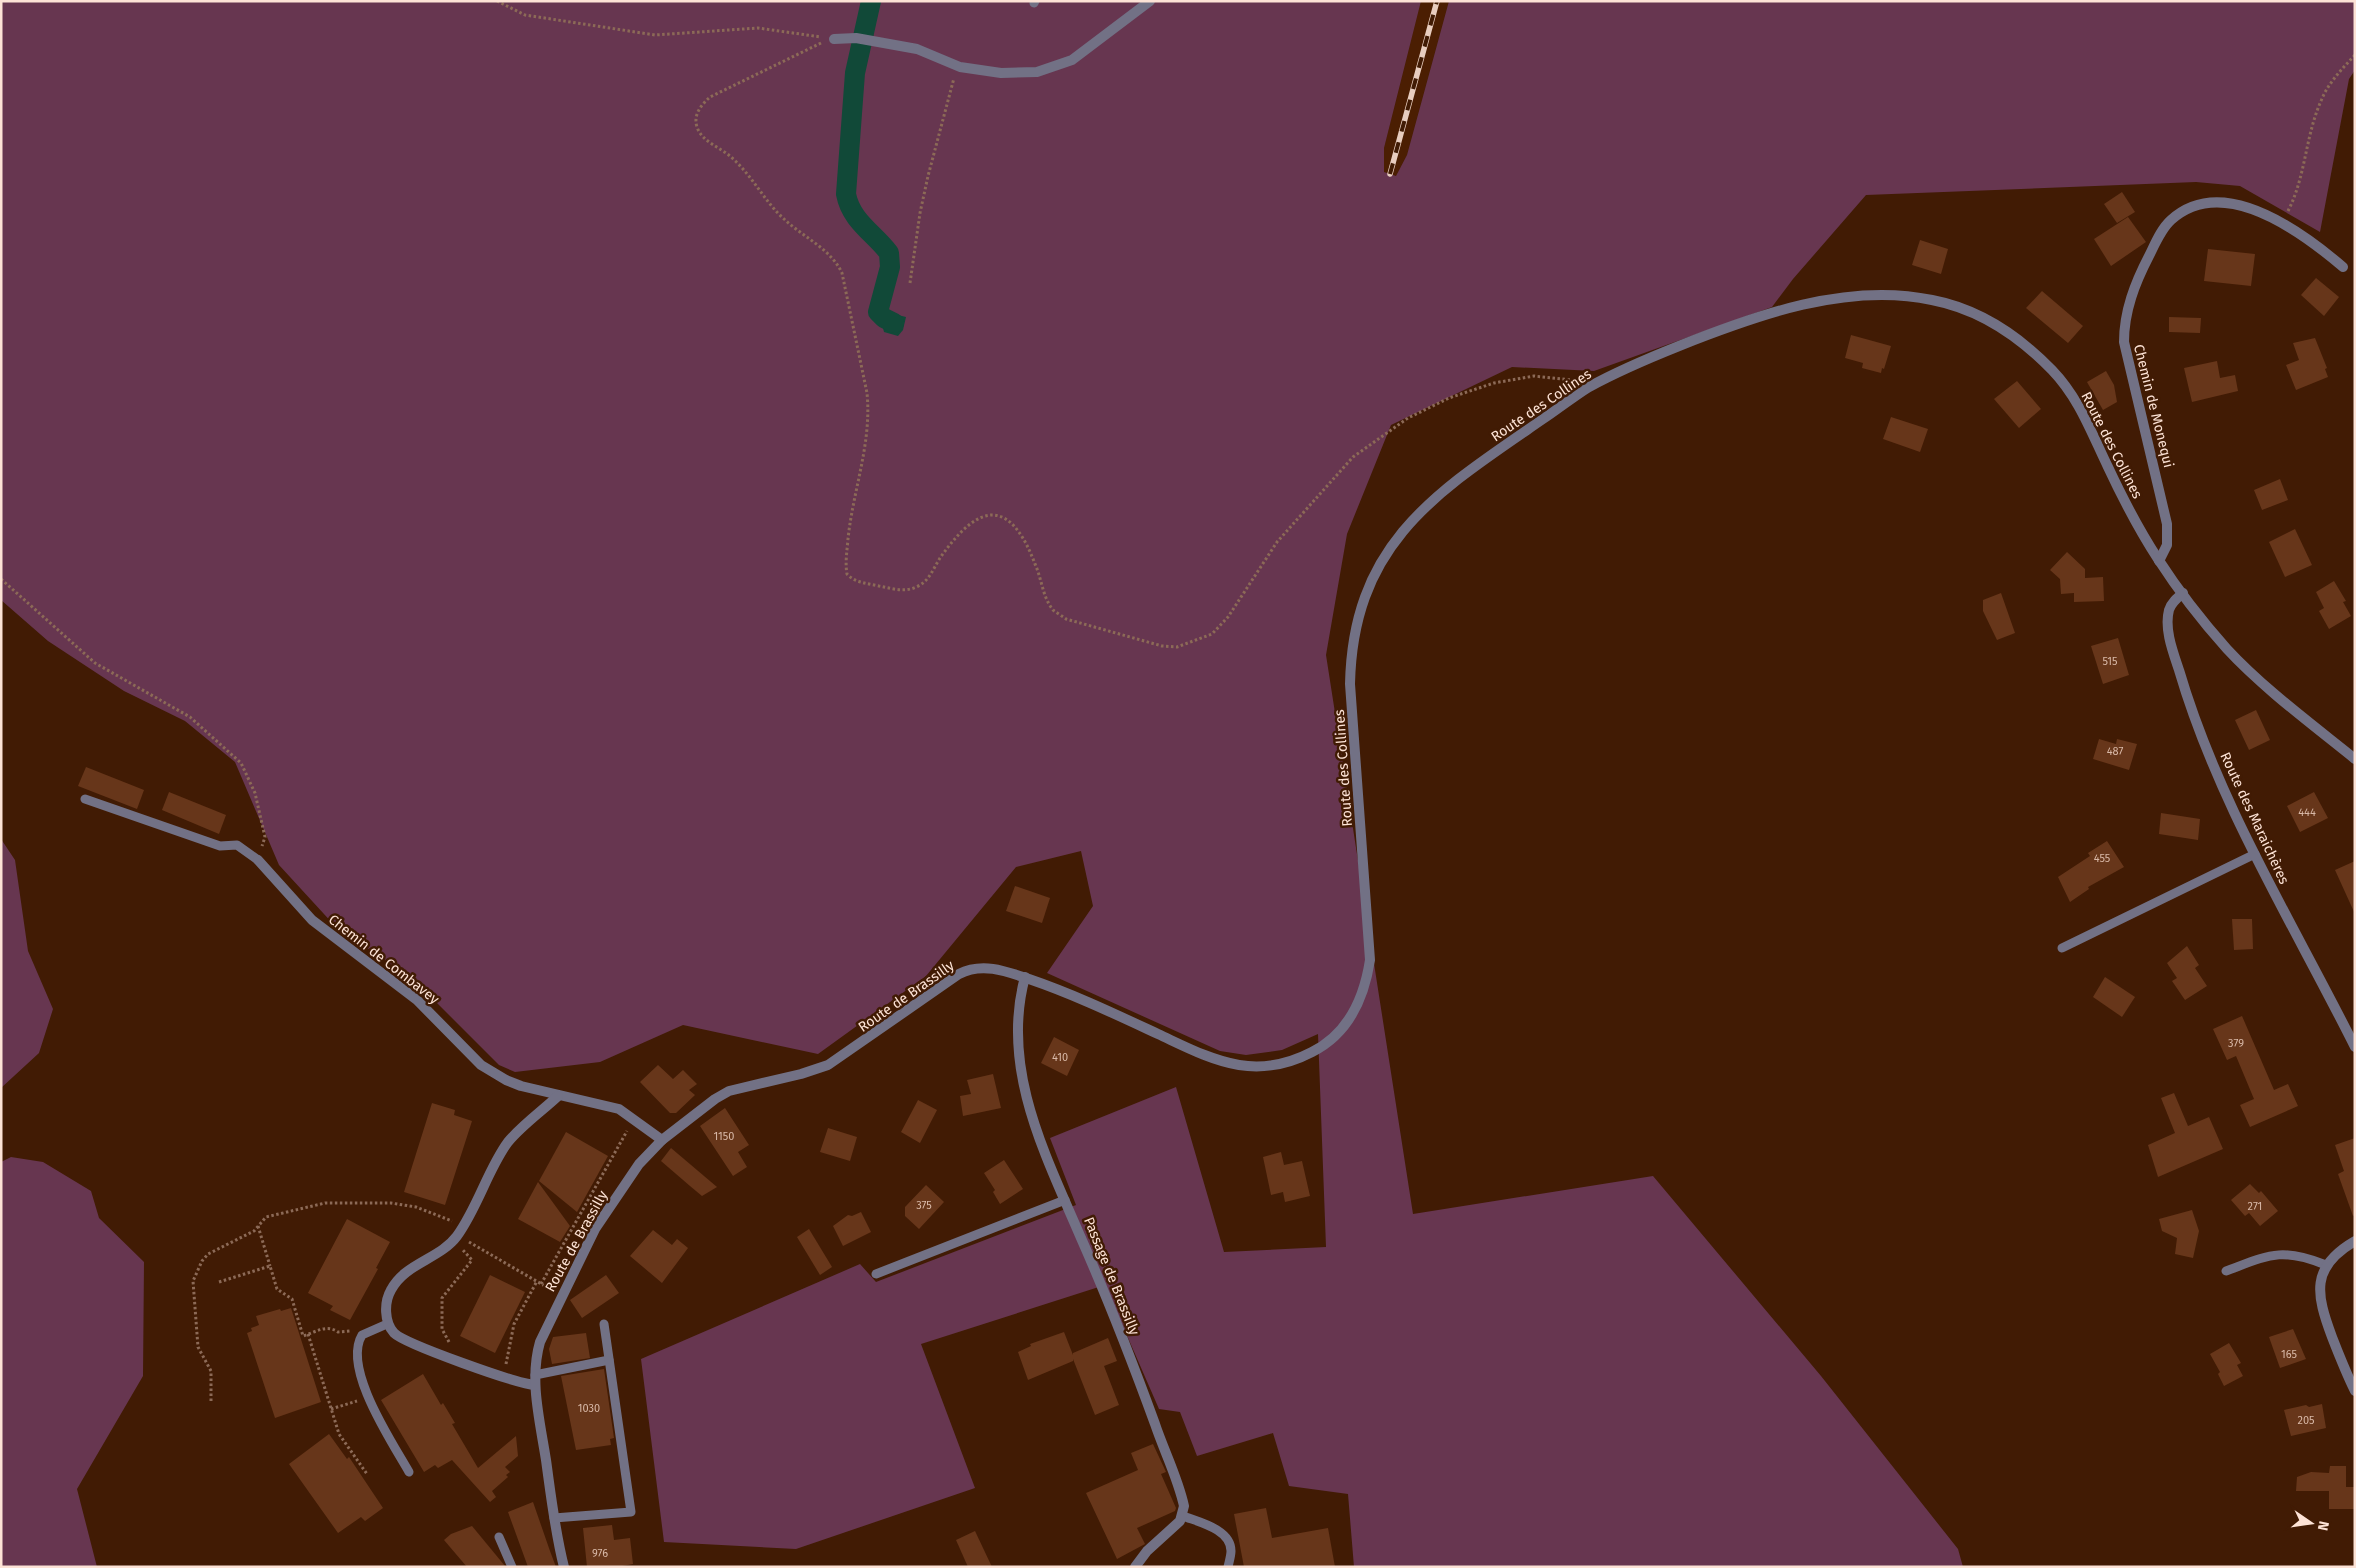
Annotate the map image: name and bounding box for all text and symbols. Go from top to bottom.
street label: Chemin de Monequi [2130,343,2177,470]
street label: Route des Collines [1488,365,1595,445]
street label: Route des Collines [2077,389,2146,502]
house number: 515 [2102,655,2118,668]
street label: Route des Collines [1331,708,1356,827]
house number: 487 [2107,745,2123,758]
street label: Route des Maraichères [2216,750,2293,887]
house number: 444 [2298,806,2316,819]
house number: 455 [2094,852,2111,865]
street label: Chemin de Combavey [325,911,442,1008]
street label: Route de Brassilly [855,957,958,1036]
house number: 379 [2228,1037,2244,1050]
house number: 410 [1052,1051,1068,1064]
house number: 1150 [713,1130,735,1143]
street label: Route de Brassilly [542,1188,611,1295]
house number: 375 [916,1199,932,1212]
house number: 271 [2248,1200,2262,1213]
street label: Passage de Brassilly [1080,1215,1143,1338]
house number: 165 [2281,1348,2298,1361]
house number: 1030 [578,1402,600,1415]
house number: 205 [2297,1414,2315,1427]
north arrow [2286,1498,2336,1548]
text: N [2314,1519,2333,1532]
house number: 976 [592,1547,608,1560]

